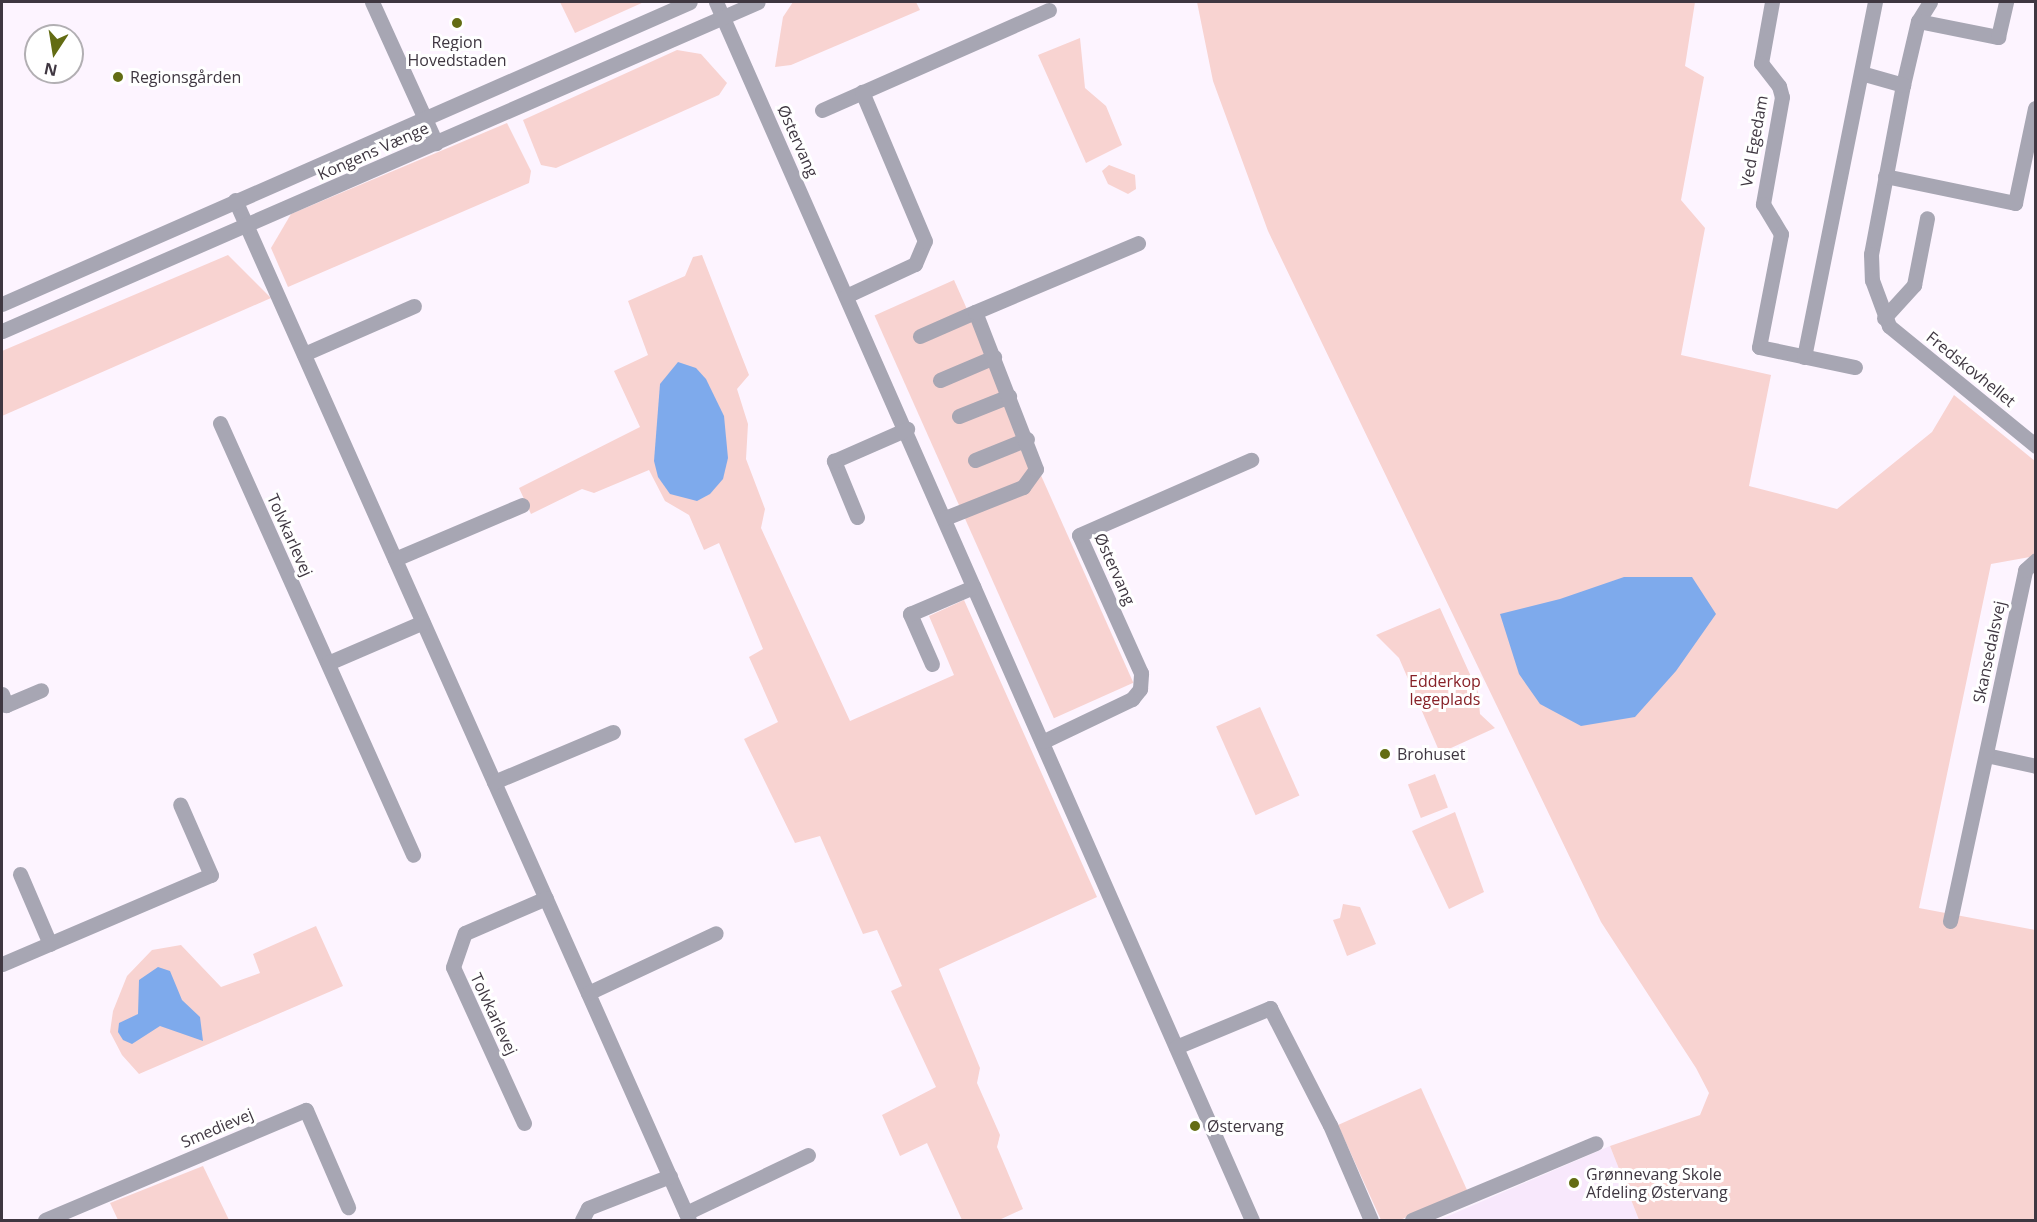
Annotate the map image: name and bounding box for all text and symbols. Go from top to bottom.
marker: Region Hovedstaden [450,16,464,30]
north arrow [24,24,84,84]
place label: Region Hovedstaden [408,32,506,70]
text: N [42,58,59,82]
place label: Regionsgården [130,67,241,87]
marker: Regionsgården [111,70,125,84]
street label: Ved Egedam [1737,94,1771,188]
street label: Østervang [774,102,822,180]
street label: Kongens Vænge [315,118,431,184]
street label: Fredskovhellet [1923,327,2019,411]
street label: Tolvkarlevej [263,491,317,579]
street label: Østervang [1091,530,1139,608]
street label: Skansedalsvej [1969,599,2009,705]
park label: Edderkop legeplads [1409,671,1481,709]
place label: Brohuset [1397,744,1465,764]
marker: Brohuset [1378,747,1392,761]
street label: Tolvkarlevej [467,970,521,1058]
street label: Smedievej [178,1104,256,1152]
place label: Østervang [1207,1116,1284,1136]
marker: Østervang [1188,1119,1202,1133]
place label: Grønnevang Skole Afdeling Østervang [1586,1164,1728,1202]
marker: Grønnevang Skole Afdeling Østervang [1567,1176,1581,1190]

